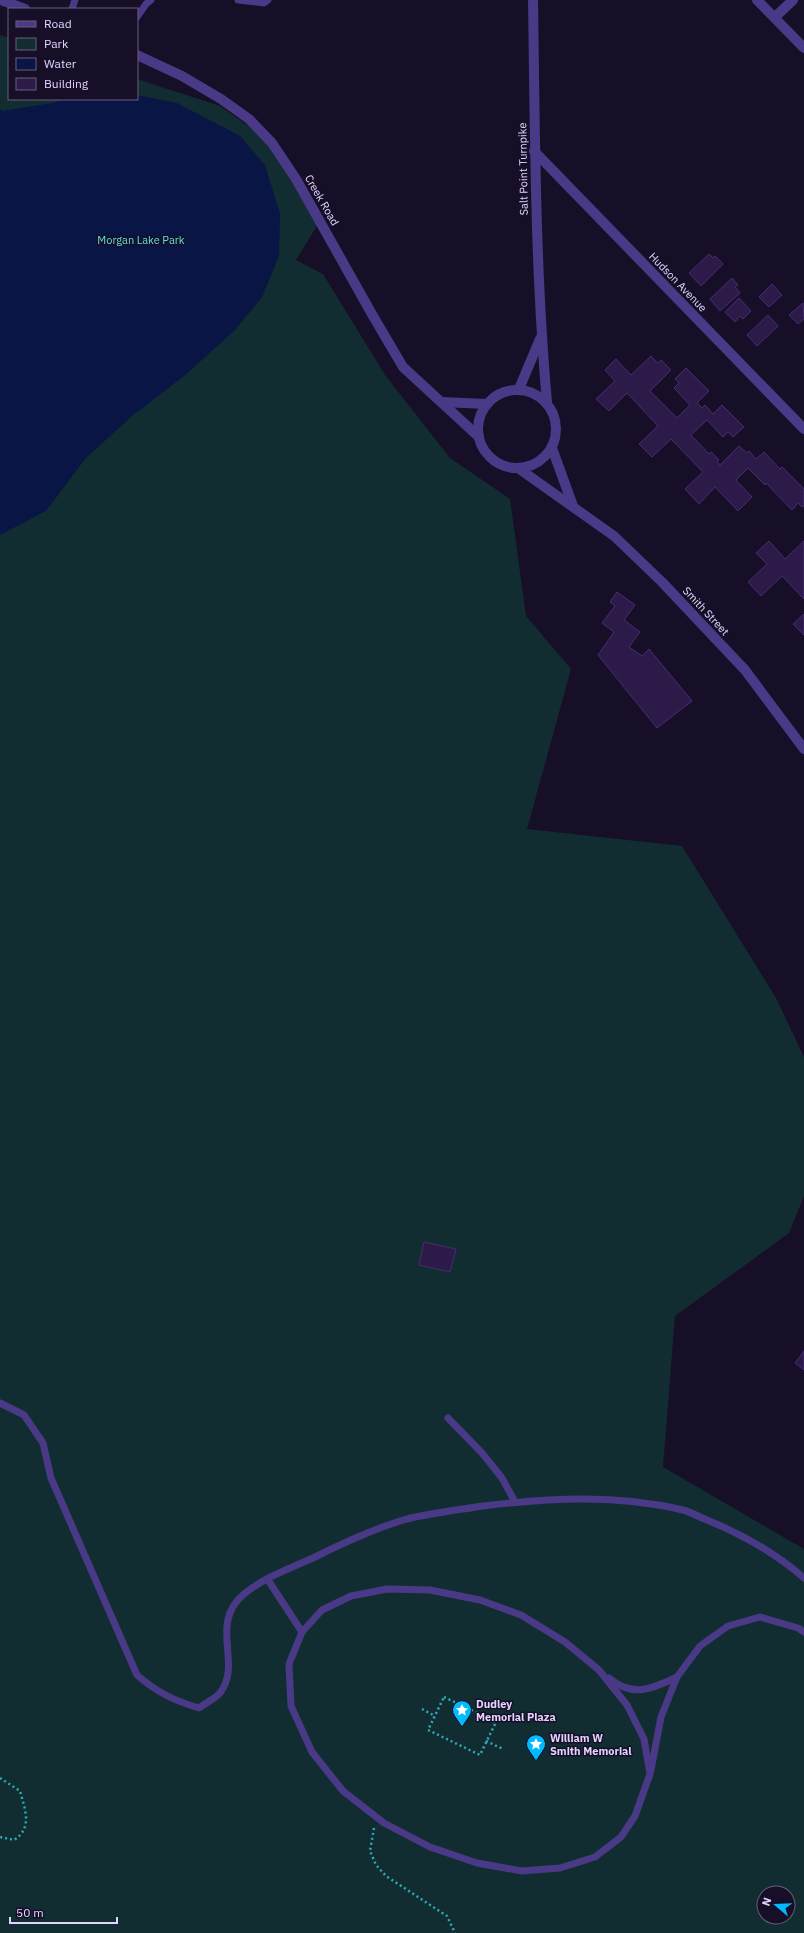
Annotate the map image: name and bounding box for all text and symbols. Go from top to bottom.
legend [8,8,138,100]
text: Road [44,16,72,31]
text: Park [44,36,69,51]
text: Water [44,56,77,71]
text: Building [44,76,89,91]
street label: Salt Point Turnpike [515,122,531,216]
street label: Creek Road [302,172,342,228]
park label: Morgan Lake Park [97,233,185,247]
street label: Hudson Avenue [646,249,710,315]
street label: Smith Street [680,584,732,638]
place label: Dudley Memorial Plaza [476,1697,556,1724]
place icon: Dudley Memorial Plaza [451,1699,473,1727]
place label: William W Smith Memorial [550,1731,632,1758]
place icon: William W Smith Memorial [525,1733,547,1761]
north arrow [756,1885,796,1925]
text: N [759,1896,774,1908]
scale bar [10,1899,117,1925]
text: 50 m [16,1905,44,1920]

